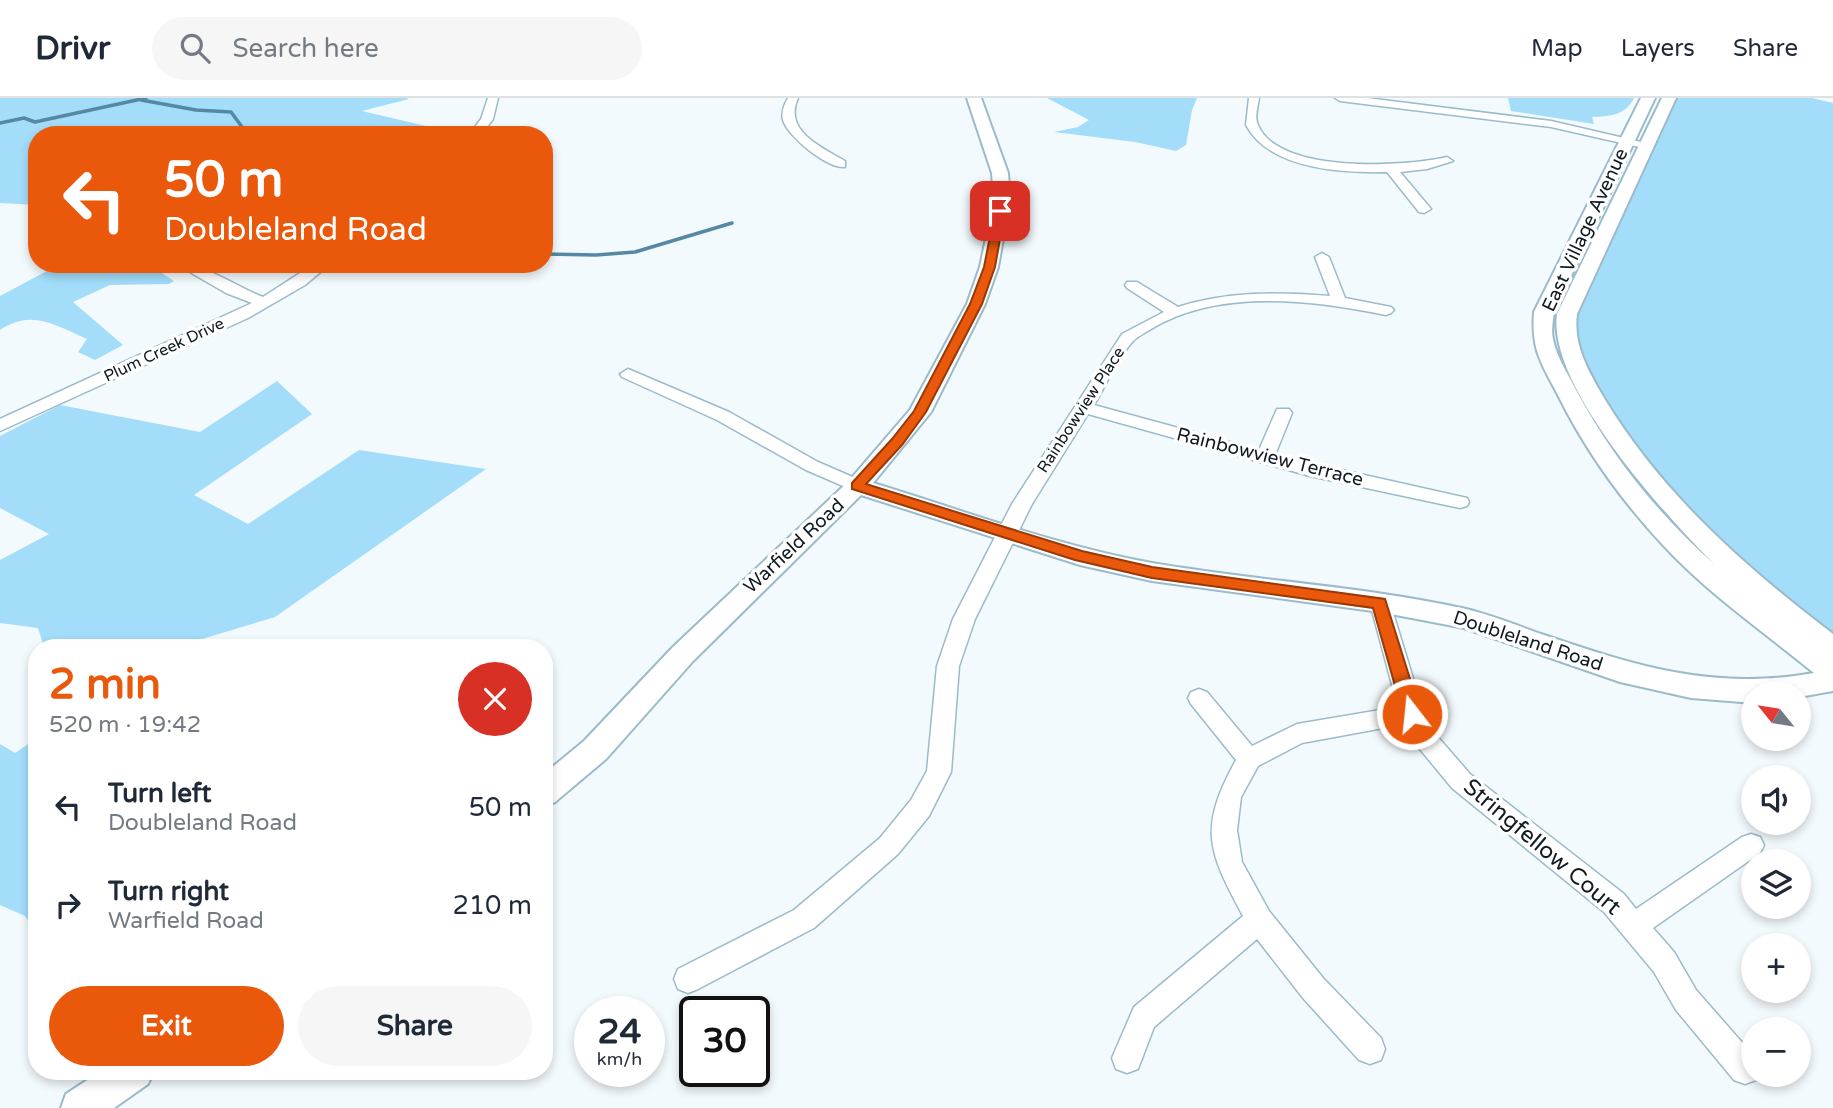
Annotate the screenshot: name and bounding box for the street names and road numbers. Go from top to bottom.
street label: East Village Avenue [1538,145,1632,315]
street label: Plum Creek Drive [101,313,227,387]
street label: Rainbowview Place [1033,343,1129,477]
street label: Rainbowview Terrace [1174,423,1366,491]
street label: Warfield Road [739,494,849,598]
street label: Doubleland Road [1450,606,1606,676]
street label: Stringfellow Court [1457,773,1627,921]

